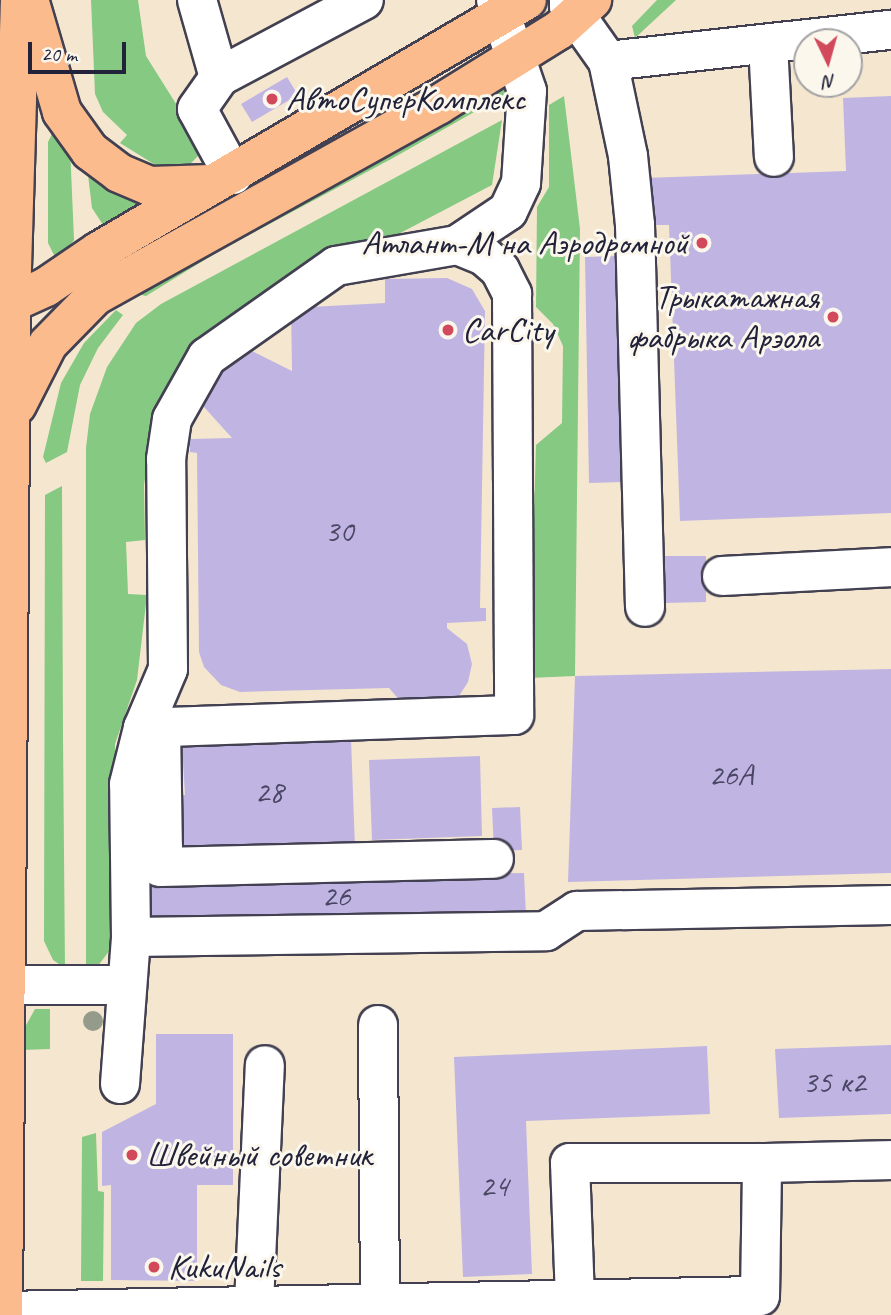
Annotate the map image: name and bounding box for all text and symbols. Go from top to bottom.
scale bar [32,28,130,72]
north arrow [793,28,863,98]
text: 20 m [41,41,77,67]
text: N [823,69,837,94]
place label: АвтоСуперКомплекс [286,78,525,120]
marker: АвтоСуперКомплекс [264,91,280,107]
place label: Атлант-М на Аэродромной [361,222,688,264]
marker: Атлант-М на Аэродромной [694,235,710,251]
place label: Трыкатажная фабрыка Арэола [627,276,819,358]
place label: CarCity [462,309,553,351]
marker: Трыкатажная фабрыка Арэола [825,309,841,325]
marker: CarCity [440,322,456,338]
house number: 30 [325,512,353,550]
house number: 26А [709,756,753,794]
house number: 28 [255,773,283,811]
house number: 26 [322,877,350,915]
house number: 35 к2 [803,1063,865,1101]
place label: Швейный советник [146,1134,372,1176]
marker: Швейный советник [124,1147,140,1163]
house number: 24 [480,1167,508,1205]
place label: KukuNails [168,1246,281,1288]
marker: KukuNails [146,1259,162,1275]

